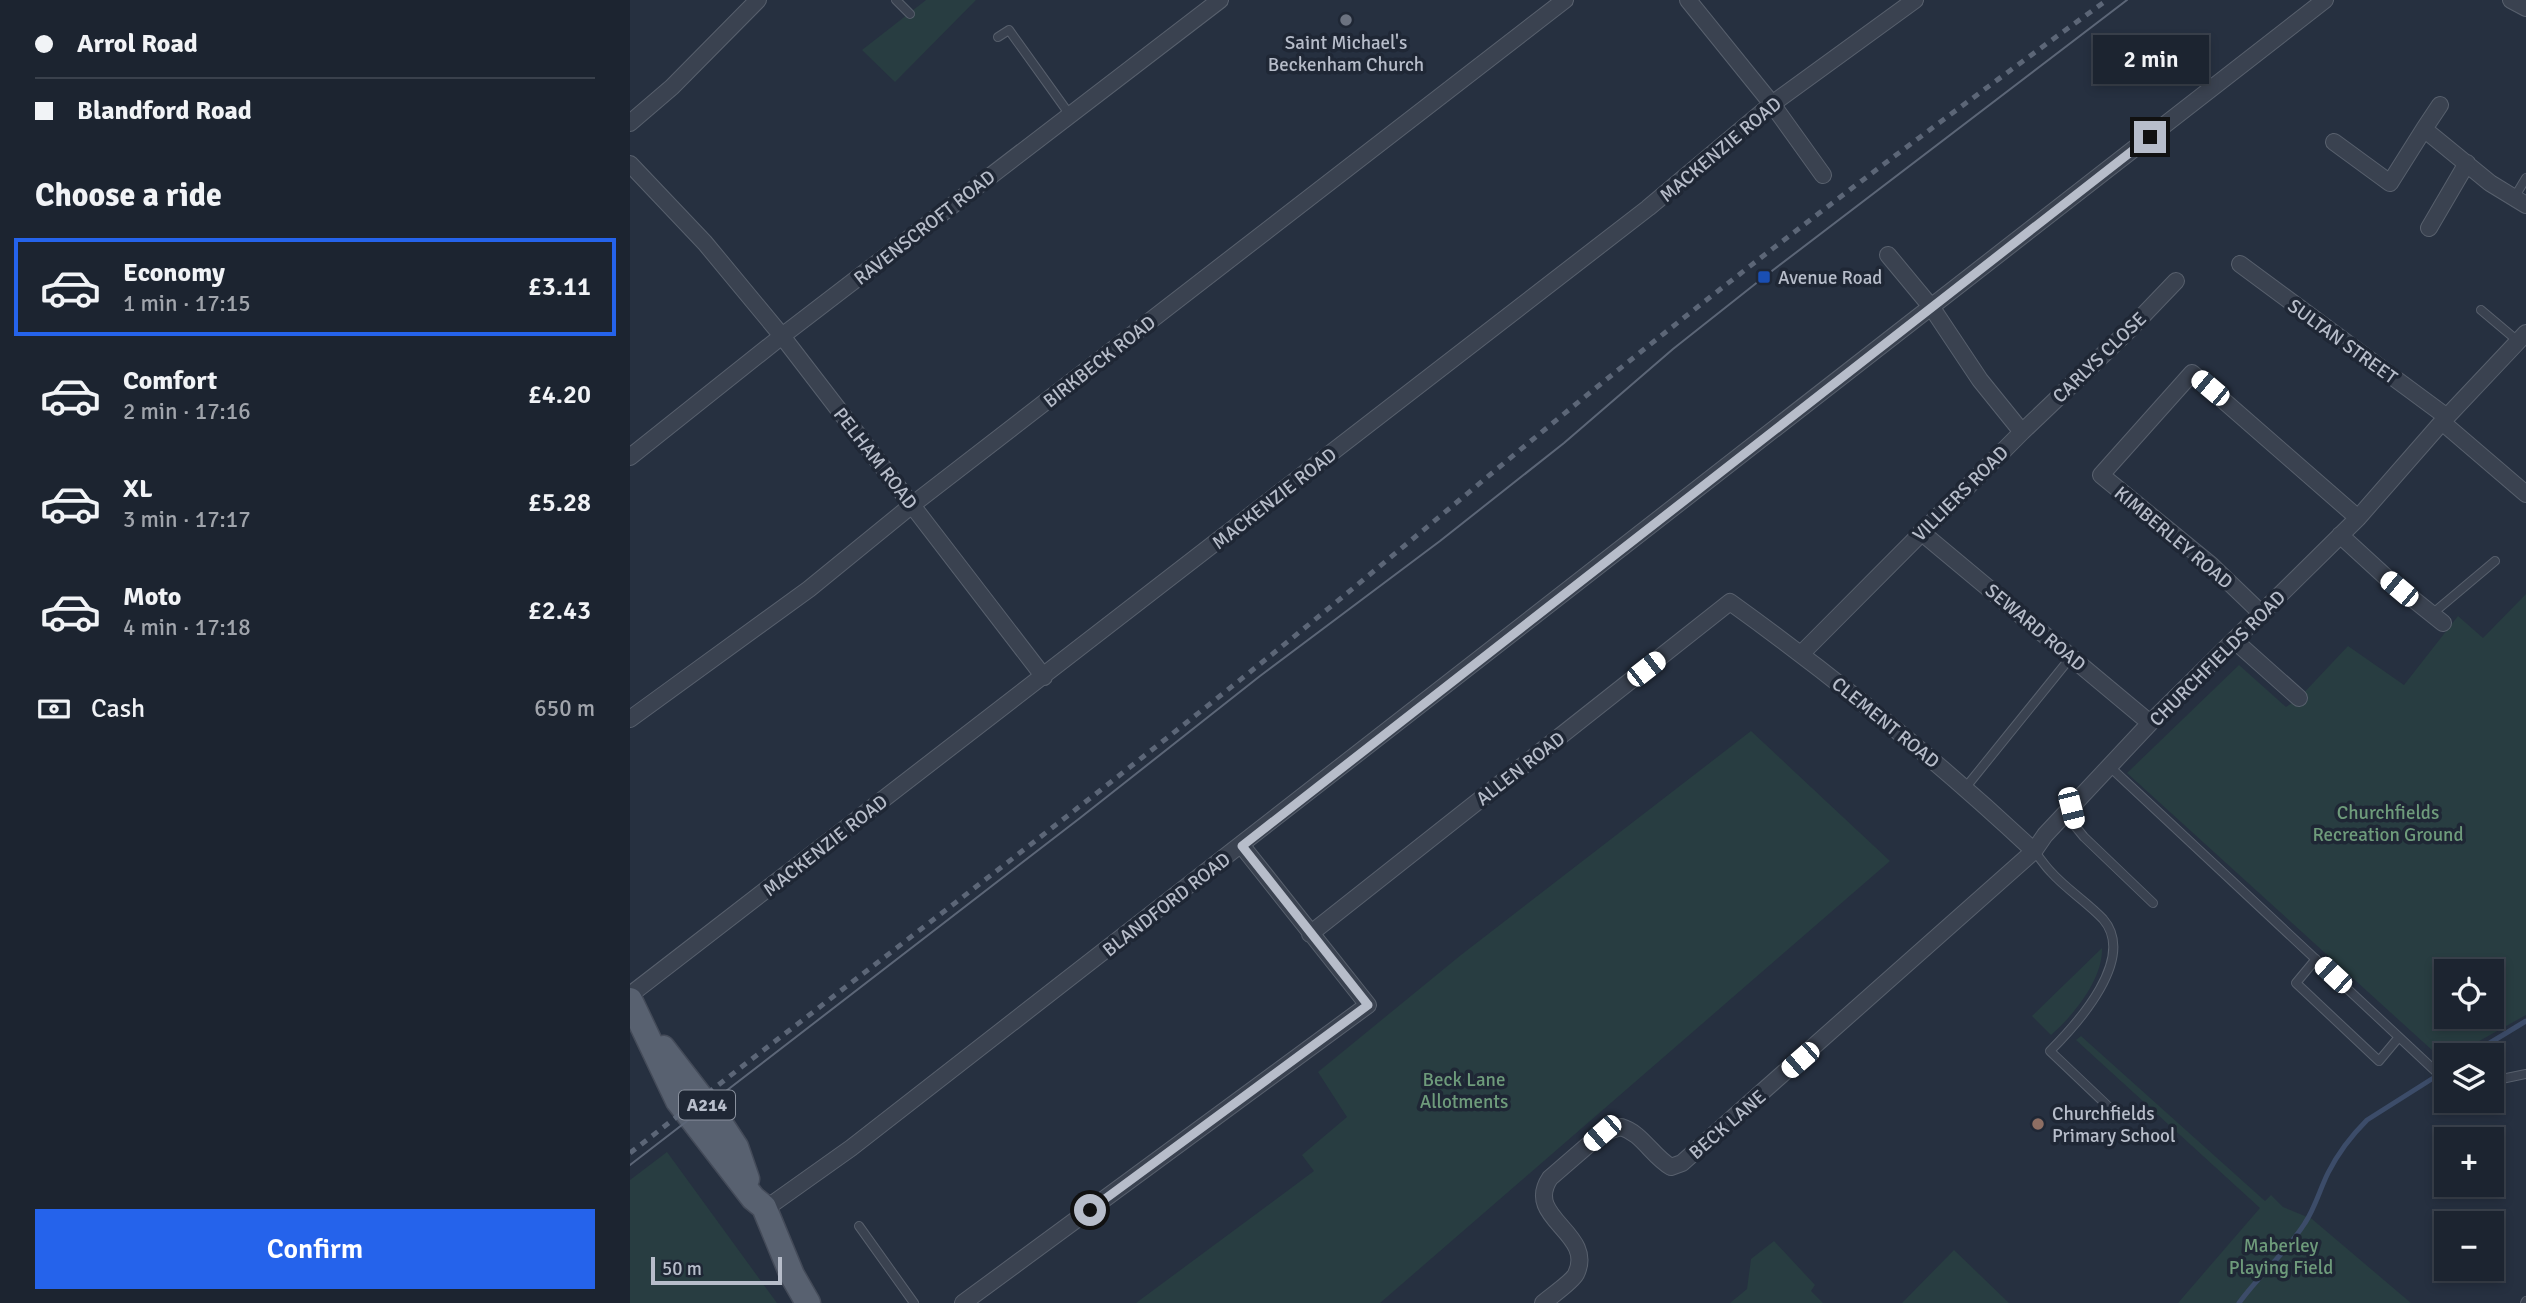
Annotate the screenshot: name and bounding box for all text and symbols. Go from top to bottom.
marker: Saint Michael's Beckenham Church [1338,12,1354,28]
text: Arrol Road [77,28,198,60]
place label: Saint Michael's Beckenham Church [1268,31,1424,77]
callout: 2 min [2092,36,2208,85]
text: 2 min [2123,45,2179,74]
street label: MACKENZIE ROAD [1655,92,1786,208]
text: Blandford Road [77,95,252,127]
route end [2134,121,2166,153]
street label: RAVENSCROFT ROAD [849,165,1000,290]
text: Choose a ride [35,176,222,215]
icon: car [39,256,102,319]
text: Economy [123,257,225,289]
place label: Avenue Road [1778,266,1882,290]
marker: Avenue Road [1756,269,1772,285]
text: £3.11 [528,271,591,303]
text: 1 min · 17:15 [123,289,251,318]
street label: SULTAN STREET [2283,294,2402,390]
street label: CARLYS CLOSE [2048,307,2152,408]
street label: BIRKBECK ROAD [1039,310,1161,413]
icon: car [39,364,102,427]
text: Comfort [123,365,217,397]
car [2188,366,2233,410]
text: £4.20 [528,379,591,411]
text: 2 min · 17:16 [123,397,251,426]
street label: PELHAM ROAD [828,403,922,514]
street label: VILLIERS ROAD [1908,441,2014,547]
street label: MACKENZIE ROAD [1207,443,1342,555]
icon: car [39,472,102,535]
text: XL [123,473,153,505]
street label: KIMBERLEY ROAD [2109,481,2238,594]
text: £5.28 [528,487,591,519]
text: 3 min · 17:17 [123,505,251,534]
car [2377,567,2422,611]
street label: SEWARD ROAD [1980,579,2090,677]
icon: car [39,580,102,643]
text: Moto [123,581,181,613]
street label: CHURCHFIELDS ROAD [2145,586,2291,732]
text: £2.43 [528,595,591,627]
text: 4 min · 17:18 [123,613,251,642]
car [1623,648,1670,690]
street label: CLEMENT ROAD [1827,672,1944,774]
icon: cash [35,690,73,728]
text: Cash [91,693,145,725]
text: 650 m [534,694,595,723]
street label: ALLEN ROAD [1471,727,1570,811]
car [2056,785,2087,831]
street label: MACKENZIE ROAD [758,790,893,902]
park label: Churchfields Recreation Ground [2312,801,2464,847]
street label: BLANDFORD ROAD [1098,847,1235,962]
car [2311,953,2356,997]
map controls [2434,959,2504,1281]
button: locate [2434,959,2504,1029]
car [1778,1038,1823,1082]
button: layers [2434,1043,2504,1113]
park label: Beck Lane Allotments [1420,1068,1508,1114]
street label: BECK LANE [1684,1085,1771,1165]
road number: A214 [679,1090,735,1120]
place label: Churchfields Primary School [2052,1102,2175,1148]
car [1580,1111,1625,1155]
marker: Churchfields Primary School [2030,1116,2046,1132]
button: + [2434,1127,2504,1197]
route start [1074,1194,1106,1226]
button: Confirm [35,1209,595,1289]
button: − [2434,1211,2504,1281]
park label: Maberley Playing Field [2229,1234,2333,1280]
scale bar [651,1254,782,1286]
text: 50 m [662,1257,702,1281]

